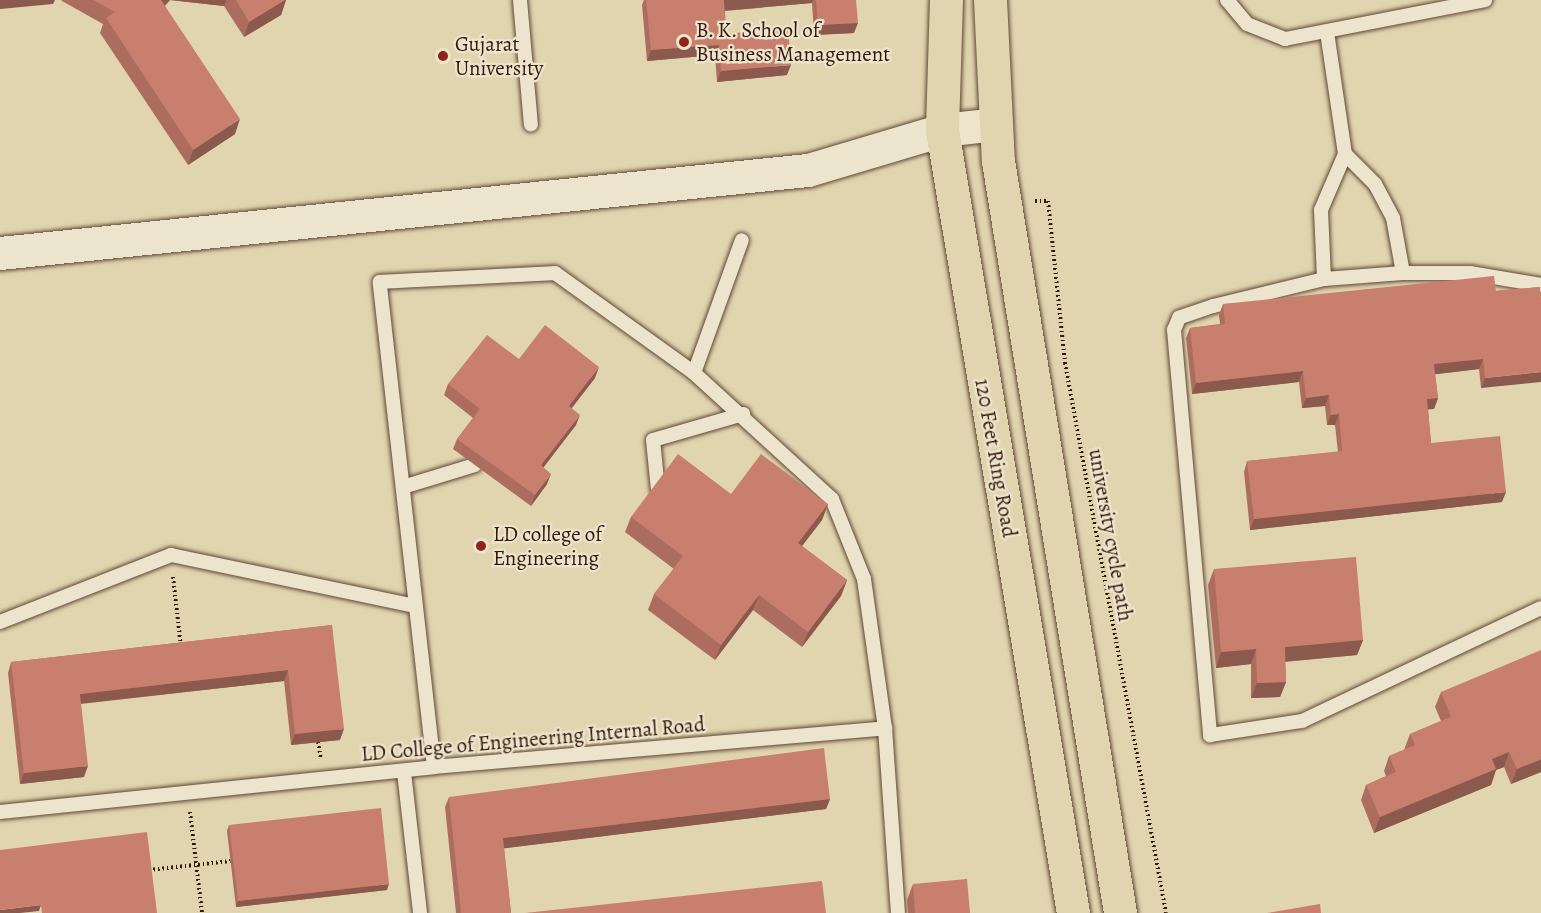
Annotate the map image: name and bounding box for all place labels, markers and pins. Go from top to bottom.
place label: B. K. School of Business Management [696,17,890,67]
place label: Gujarat University [455,31,543,81]
marker: B. K. School of Business Management [677,35,691,49]
marker: Gujarat University [436,49,450,63]
place label: LD college of Engineering [493,521,602,571]
marker: LD college of Engineering [474,539,488,553]

